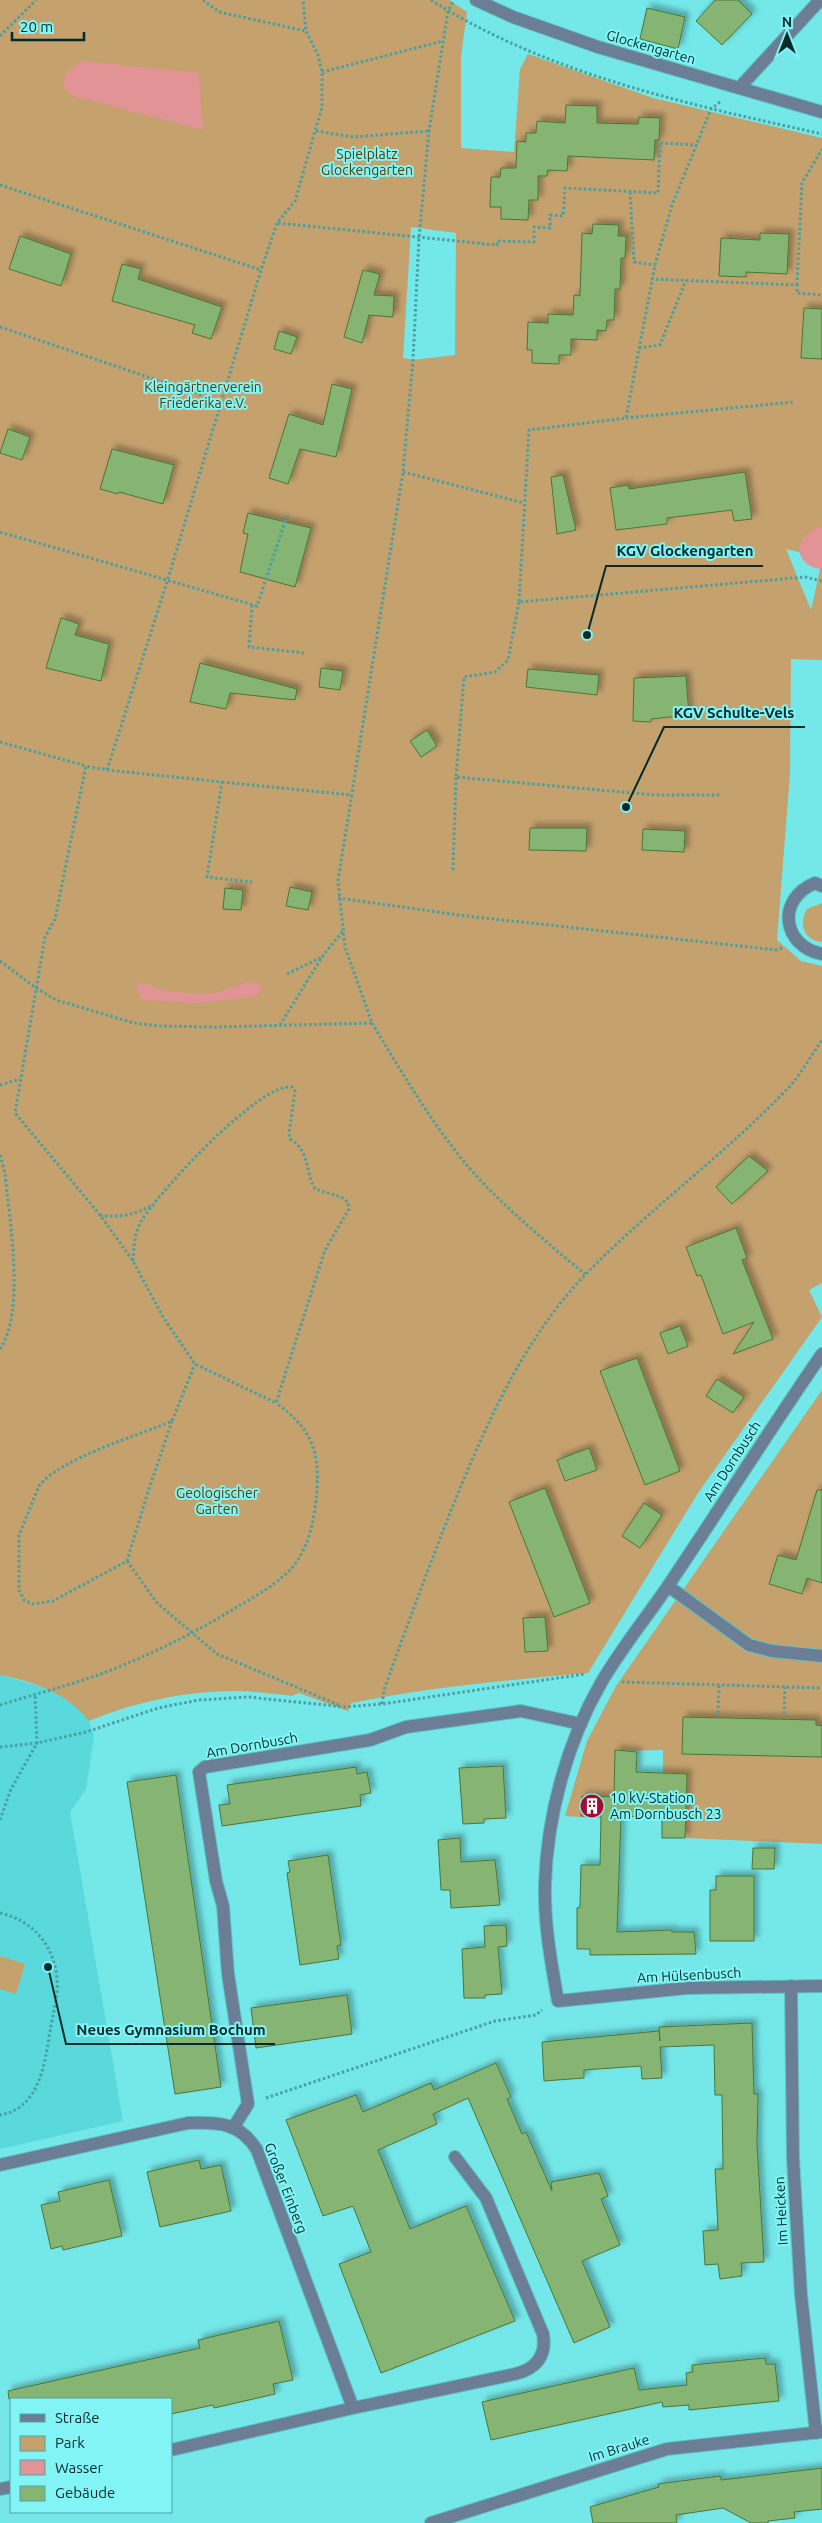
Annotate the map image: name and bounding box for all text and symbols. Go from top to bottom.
scale bar [12,10,85,42]
north arrow [762,10,812,60]
text: N [782,14,792,30]
text: 20 m [20,18,53,35]
street label: Glockengarten [605,27,697,67]
park label: Spielplatz Glockengarten [321,146,413,178]
park label: Kleingärtnerverein Friederika e.V. [144,379,262,411]
callout: KGV Glockengarten [606,536,763,566]
text: KGV Glockengarten [617,542,753,559]
callout: KGV Schulte-Vels [664,697,805,727]
text: KGV Schulte-Vels [674,704,794,721]
street label: Am Dornbusch [700,1418,764,1504]
park label: Geologischer Garten [176,1485,259,1517]
street label: Am Dornbusch [205,1729,299,1761]
place label: 10 kV-Station Am Dornbusch 23 [610,1790,722,1822]
building icon: 10 kV-Station Am Dornbusch 23 [579,1793,605,1819]
street label: Am Hülsenbusch [636,1964,742,1986]
callout: Neues Gymnasium Bochum [66,2014,275,2044]
text: Neues Gymnasium Bochum [76,2021,266,2038]
street label: Großer Einberg [261,2140,311,2236]
street label: Im Heicken [771,2176,791,2246]
legend [10,2398,172,2513]
text: Straße [55,2409,99,2426]
street label: Im Brauke [587,2431,651,2465]
text: Park [55,2434,85,2451]
text: Wasser [55,2459,104,2476]
text: Gebäude [55,2484,115,2501]

